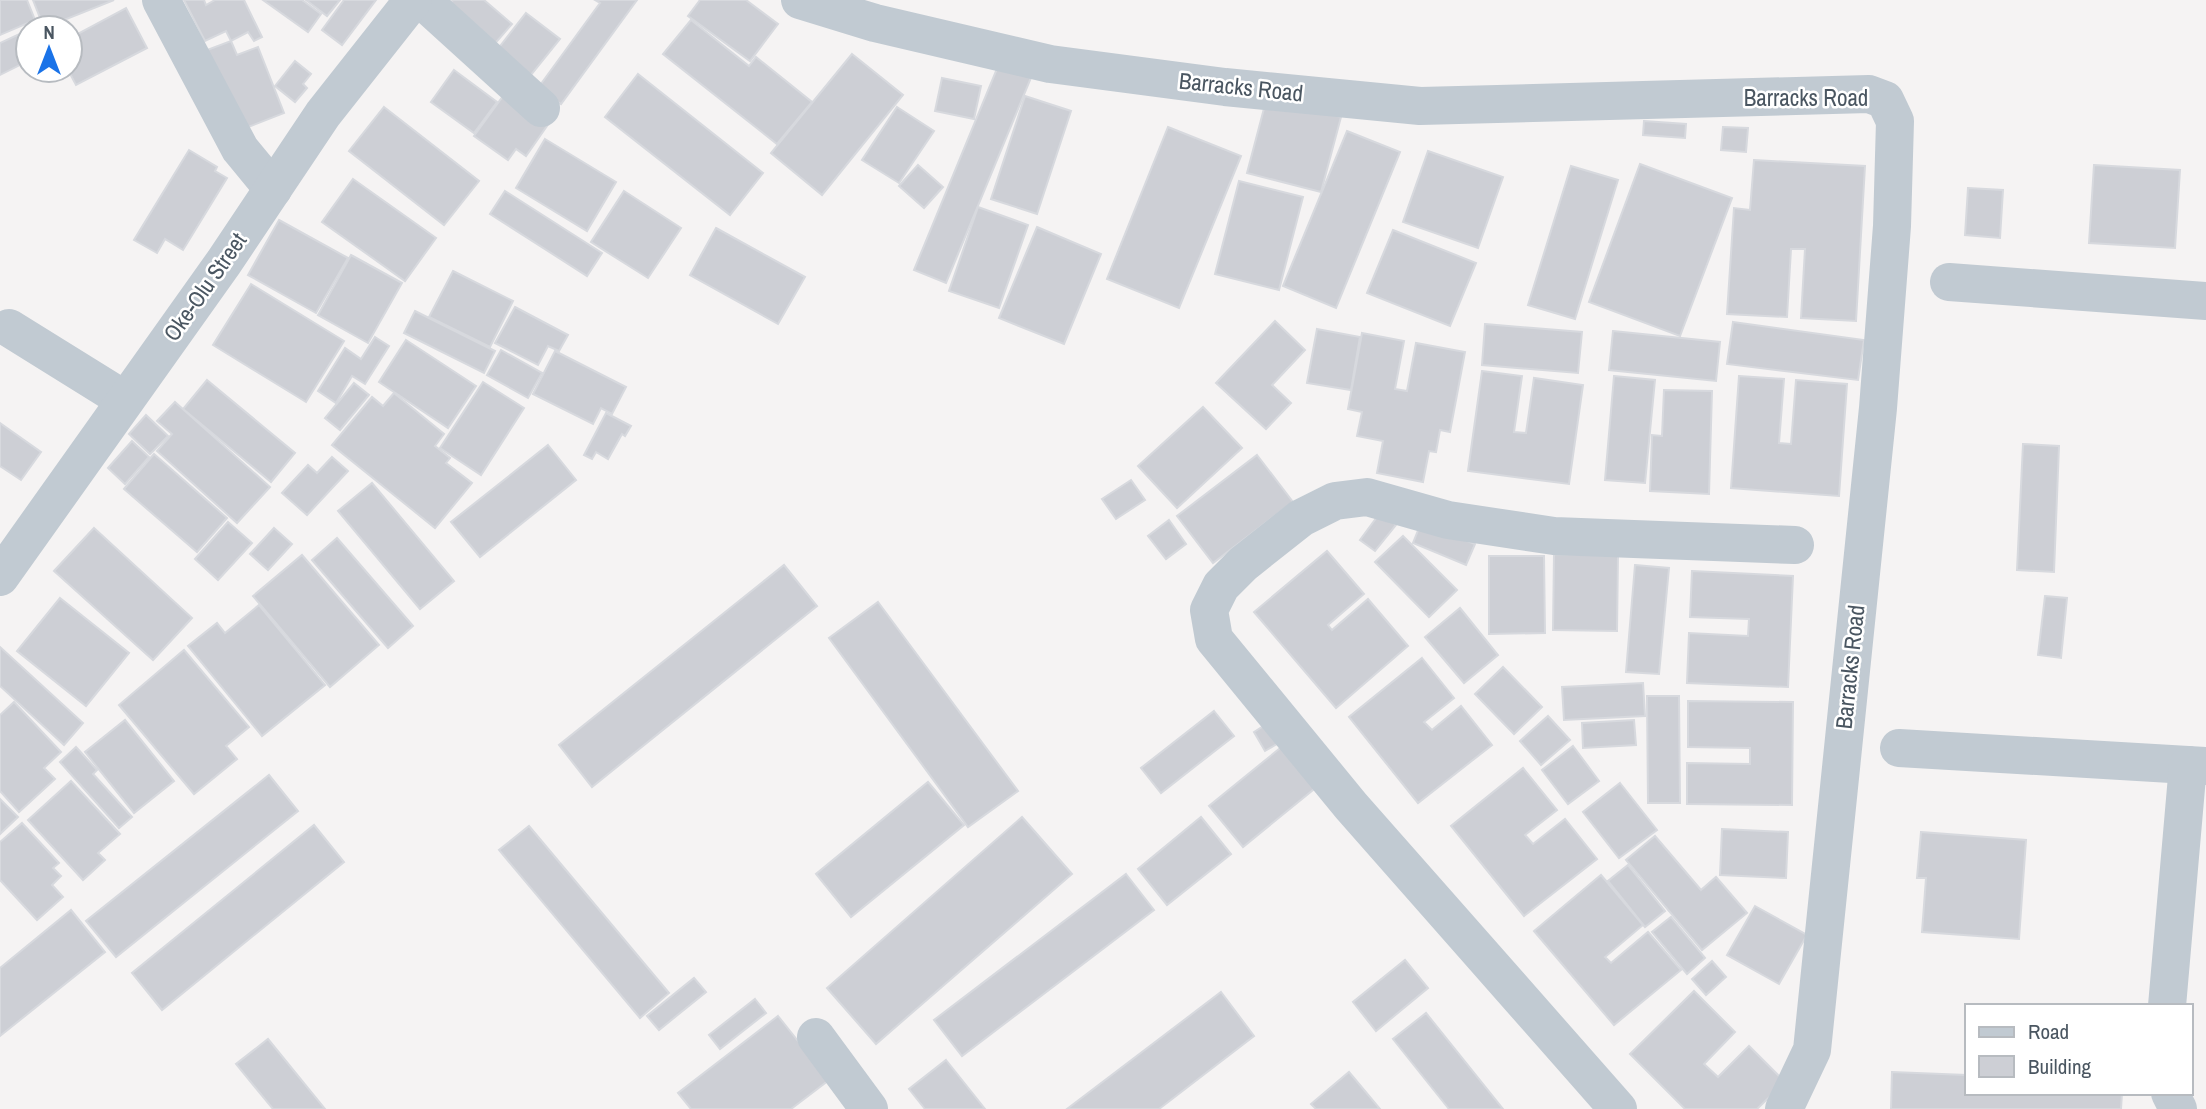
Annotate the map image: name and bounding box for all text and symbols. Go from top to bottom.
north arrow [14,14,84,84]
text: N [43,19,55,45]
street label: Barracks Road [1177,65,1305,108]
street label: Barracks Road [1744,82,1868,113]
street label: Oke-Olu Street [156,226,253,347]
street label: Barracks Road [1828,603,1871,731]
legend [1965,1004,2192,1095]
text: Road [2028,1017,2069,1046]
text: Building [2028,1052,2092,1081]

